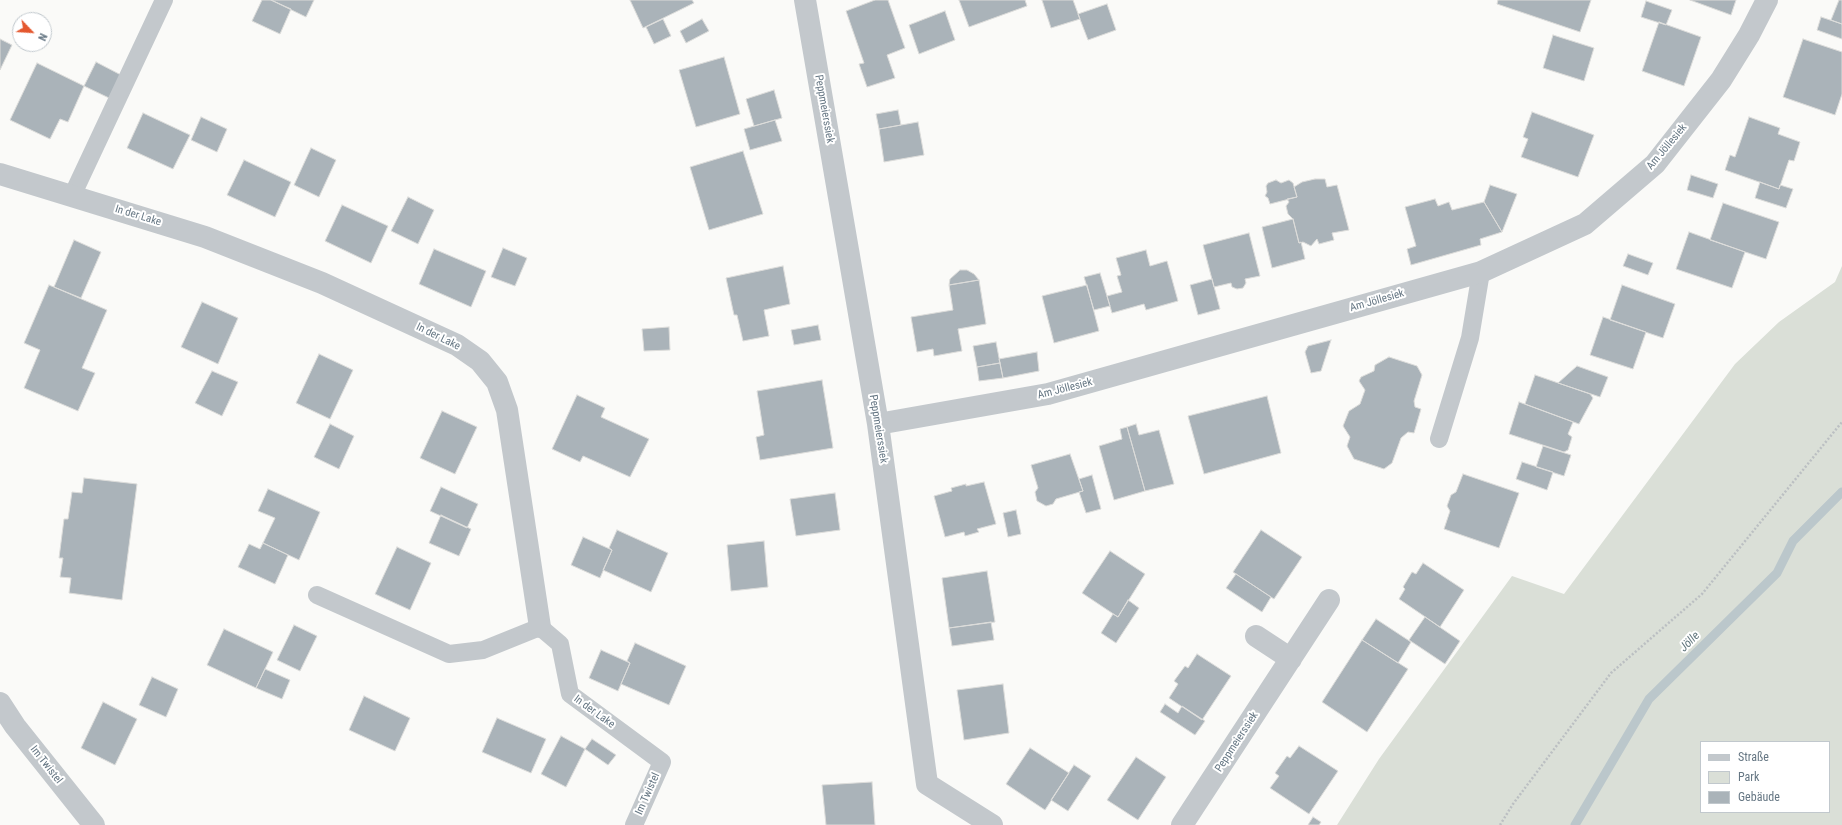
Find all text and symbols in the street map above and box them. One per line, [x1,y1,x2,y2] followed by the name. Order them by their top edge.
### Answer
[12,12,52,52] north arrow
[35,31,50,43] text: N
[811,74,837,144] street label: Peppmeierssiek
[1644,121,1690,173] street label: Am Jöllesiek
[113,203,163,229] street label: In der Lake
[1348,287,1406,315] street label: Am Jöllesiek
[414,321,462,353] street label: In der Lake
[1036,376,1094,402] street label: Am Jöllesiek
[866,394,890,464] street label: Peppmeierssiek
[1677,629,1703,655] water label: Jölle
[571,693,617,731] street label: In der Lake
[1213,709,1261,775] street label: Peppmeierssiek
[1700,741,1830,813] legend
[27,743,65,787] street label: Im Twistel
[1738,750,1769,764] text: Straße
[1738,770,1759,784] text: Park
[633,771,663,817] street label: Im Twistel
[1738,790,1780,804] text: Gebäude

